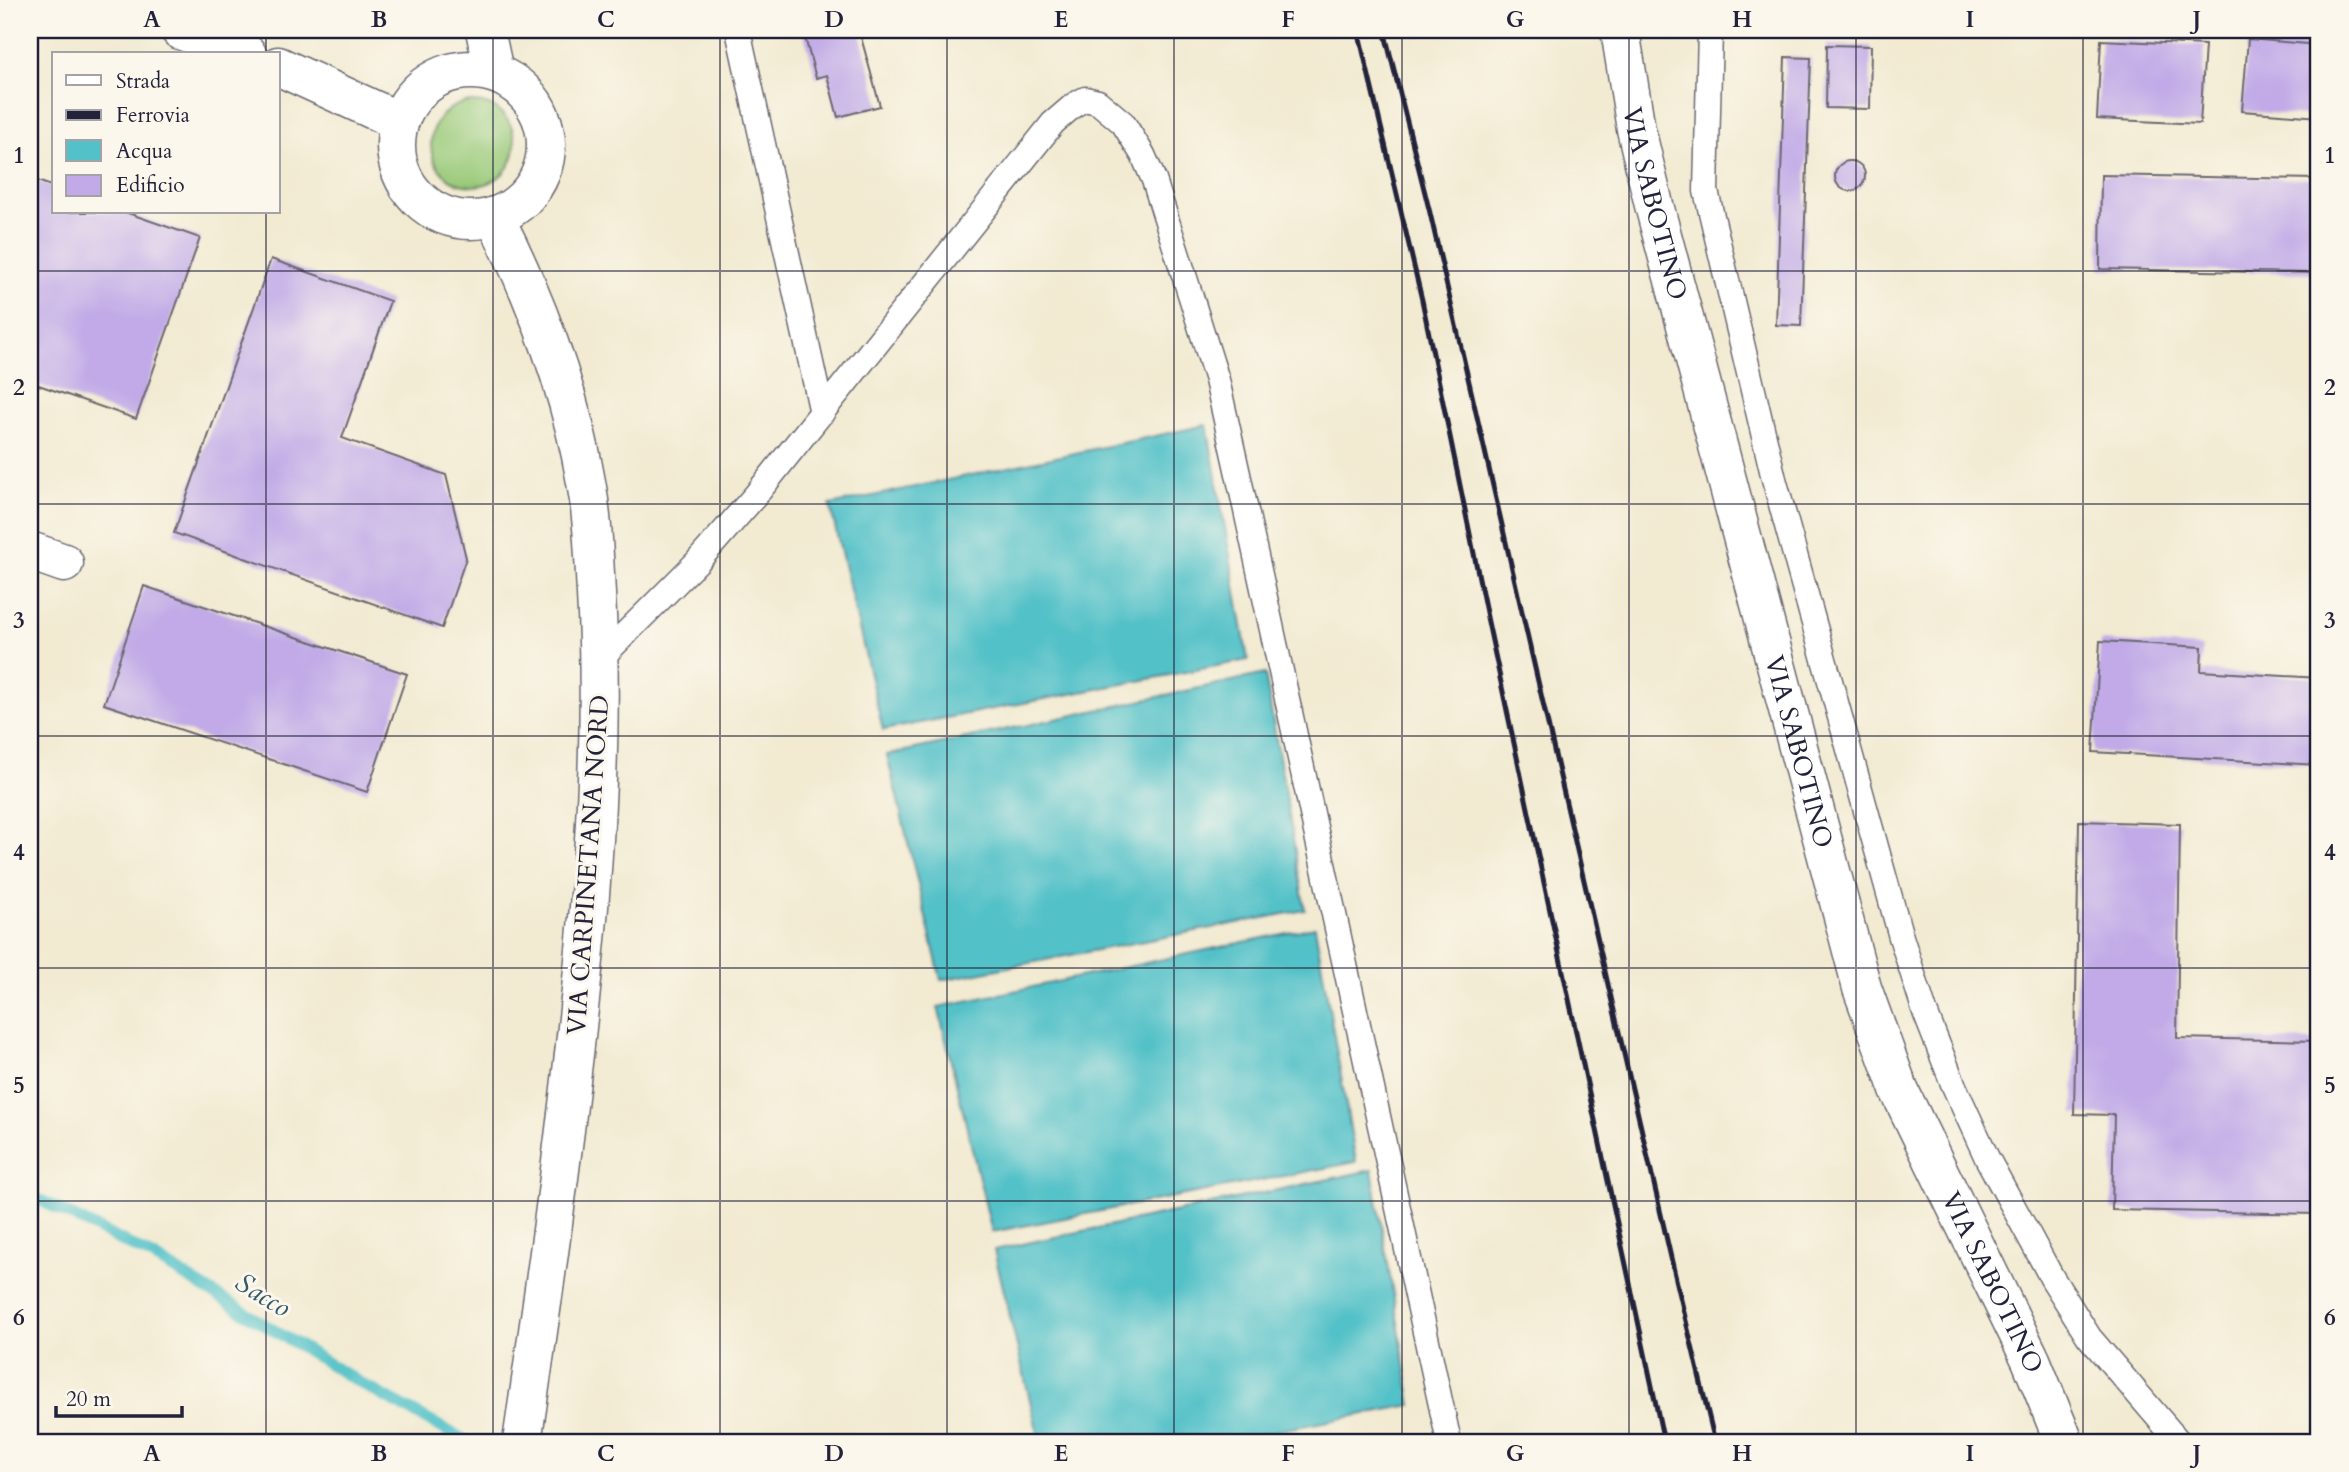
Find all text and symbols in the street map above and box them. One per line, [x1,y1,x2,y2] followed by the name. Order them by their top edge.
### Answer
[143,4,161,35] text: A
[371,4,387,35] text: B
[597,4,615,35] text: C
[824,4,844,35] text: D
[1054,4,1068,35] text: E
[1281,4,1295,35] text: F
[1506,4,1525,35] text: G
[1732,4,1752,35] text: H
[1966,4,1974,35] text: I
[2190,4,2201,35] text: J
[52,52,280,214] legend
[116,67,170,96] text: Strada
[116,101,190,130] text: Ferrovia
[1615,104,1696,304] street label: VIA SABOTINO
[116,137,172,166] text: Acqua
[13,140,25,171] text: 1
[2324,140,2336,171] text: 1
[116,171,185,200] text: Edificio
[13,372,25,403] text: 2
[2324,372,2336,403] text: 2
[13,605,25,636] text: 3
[2324,605,2336,636] text: 3
[1757,652,1842,852] street label: VIA SABOTINO
[559,694,617,1036] street label: VIA CARPINETANA NORD
[13,837,25,868] text: 4
[2324,837,2336,868] text: 4
[13,1070,25,1101] text: 5
[2324,1070,2336,1101] text: 5
[1934,1186,2052,1378] street label: VIA SABOTINO
[228,1264,298,1326] water label: Sacco
[13,1302,25,1333] text: 6
[2324,1302,2336,1333] text: 6
[56,1374,182,1418] scale bar
[66,1385,111,1414] text: 20 m
[143,1438,161,1469] text: A
[371,1438,387,1469] text: B
[597,1438,615,1469] text: C
[824,1438,844,1469] text: D
[1054,1438,1068,1469] text: E
[1281,1438,1295,1469] text: F
[1506,1438,1525,1469] text: G
[1732,1438,1752,1469] text: H
[1966,1438,1974,1469] text: I
[2190,1438,2201,1469] text: J

